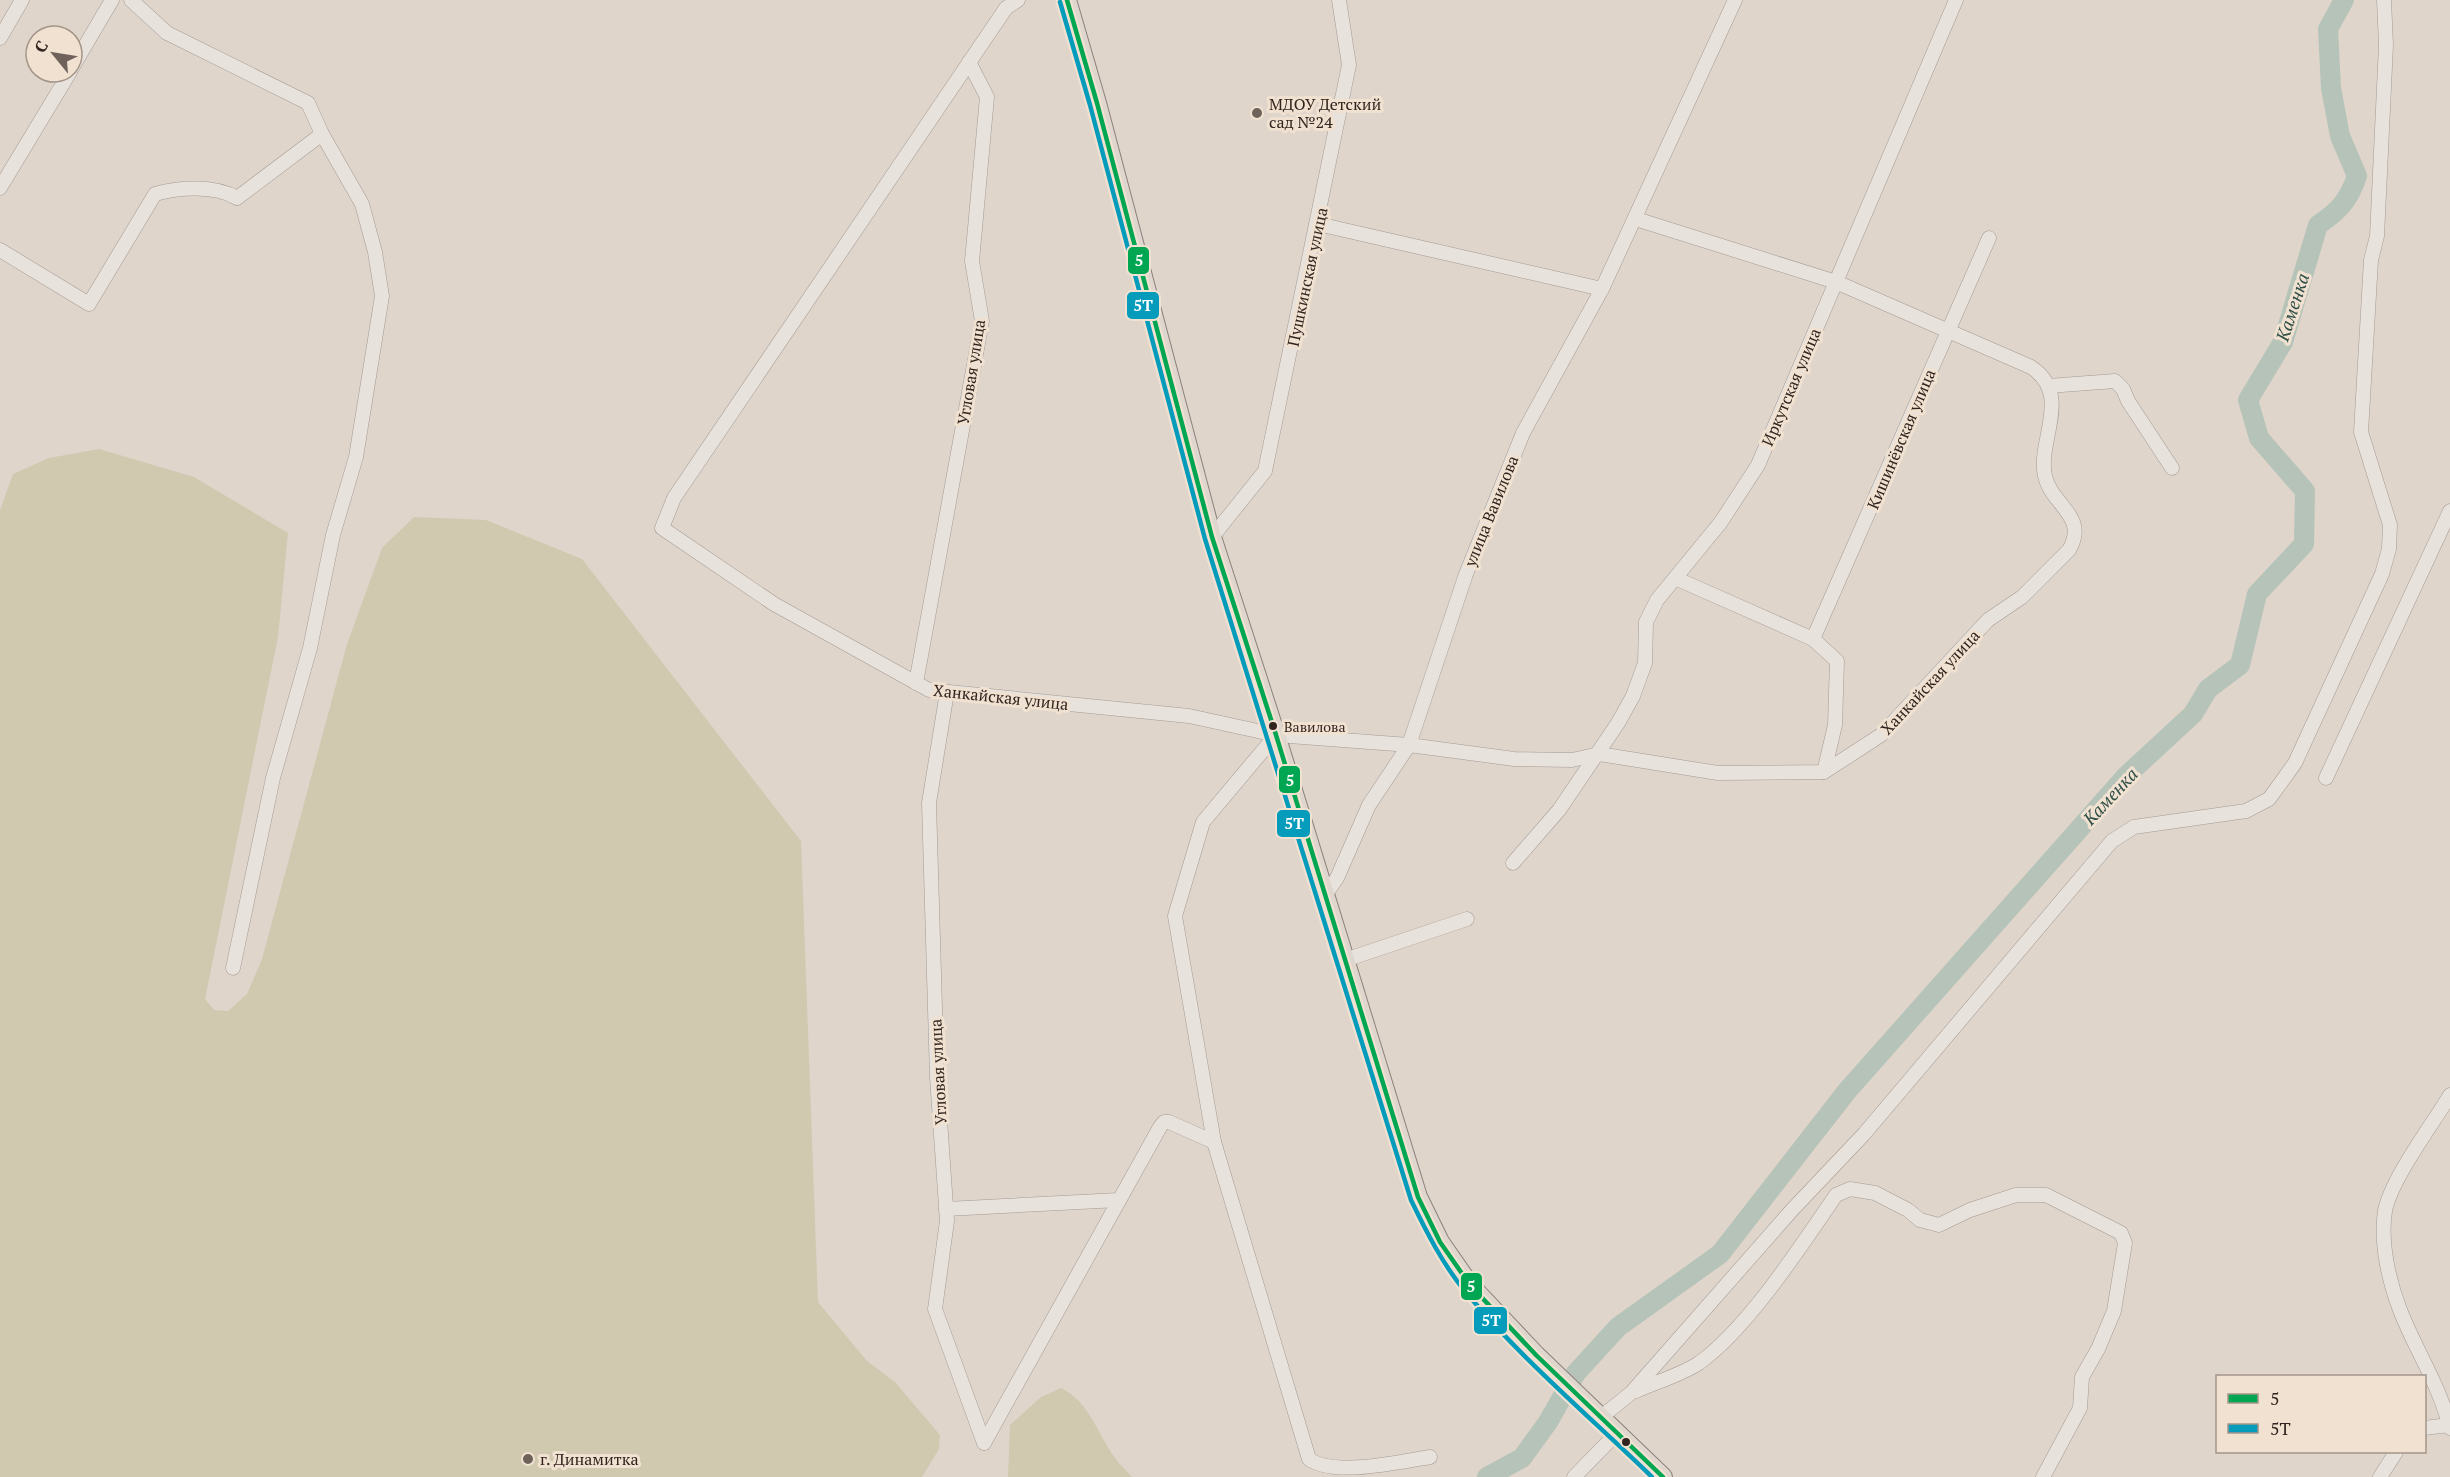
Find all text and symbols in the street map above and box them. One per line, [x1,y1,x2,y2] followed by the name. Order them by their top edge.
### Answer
[24,24,84,84] north arrow
[29,36,53,57] text: С
[1269,93,1382,133] place label: МДОУ Детский сад №24
[1250,106,1264,120] marker: МДОУ Детский сад №24
[1282,205,1332,349] street label: Пушкинская улица
[1127,246,1150,275] line badge: 5
[1134,249,1144,271] text: 5
[2269,270,2314,345] water label: Каменка
[1126,291,1160,320] line badge: 5Т
[1133,294,1153,316] text: 5Т
[952,318,990,426] street label: Угловая улица
[1756,325,1826,449] street label: Иркутская улица
[1862,366,1940,512] street label: Кишинёвская улица
[1458,452,1523,571] street label: улица Вавилова
[1876,625,1984,739] street label: Ханкайская улица
[932,679,1070,715] street label: Ханкайская улица
[1284,717,1345,736] place label: Вавилова
[1267,720,1279,732] marker: Вавилова
[2077,762,2143,831] water label: Каменка
[1278,765,1301,794] line badge: 5
[1285,769,1295,791] text: 5
[1276,809,1311,838] line badge: 5Т
[1284,812,1304,834] text: 5Т
[924,1018,952,1126] street label: Угловая улица
[1460,1272,1483,1301] line badge: 5
[1466,1275,1476,1297] text: 5
[1473,1306,1508,1335] line badge: 5Т
[1481,1309,1501,1331] text: 5Т
[2216,1375,2426,1453] legend
[2270,1386,2280,1410] text: 5
[2270,1416,2291,1440] text: 5Т
[1620,1436,1632,1448] unlabelled marker
[540,1448,639,1470] place label: г. Динамитка
[521,1452,535,1466] marker: г. Динамитка

